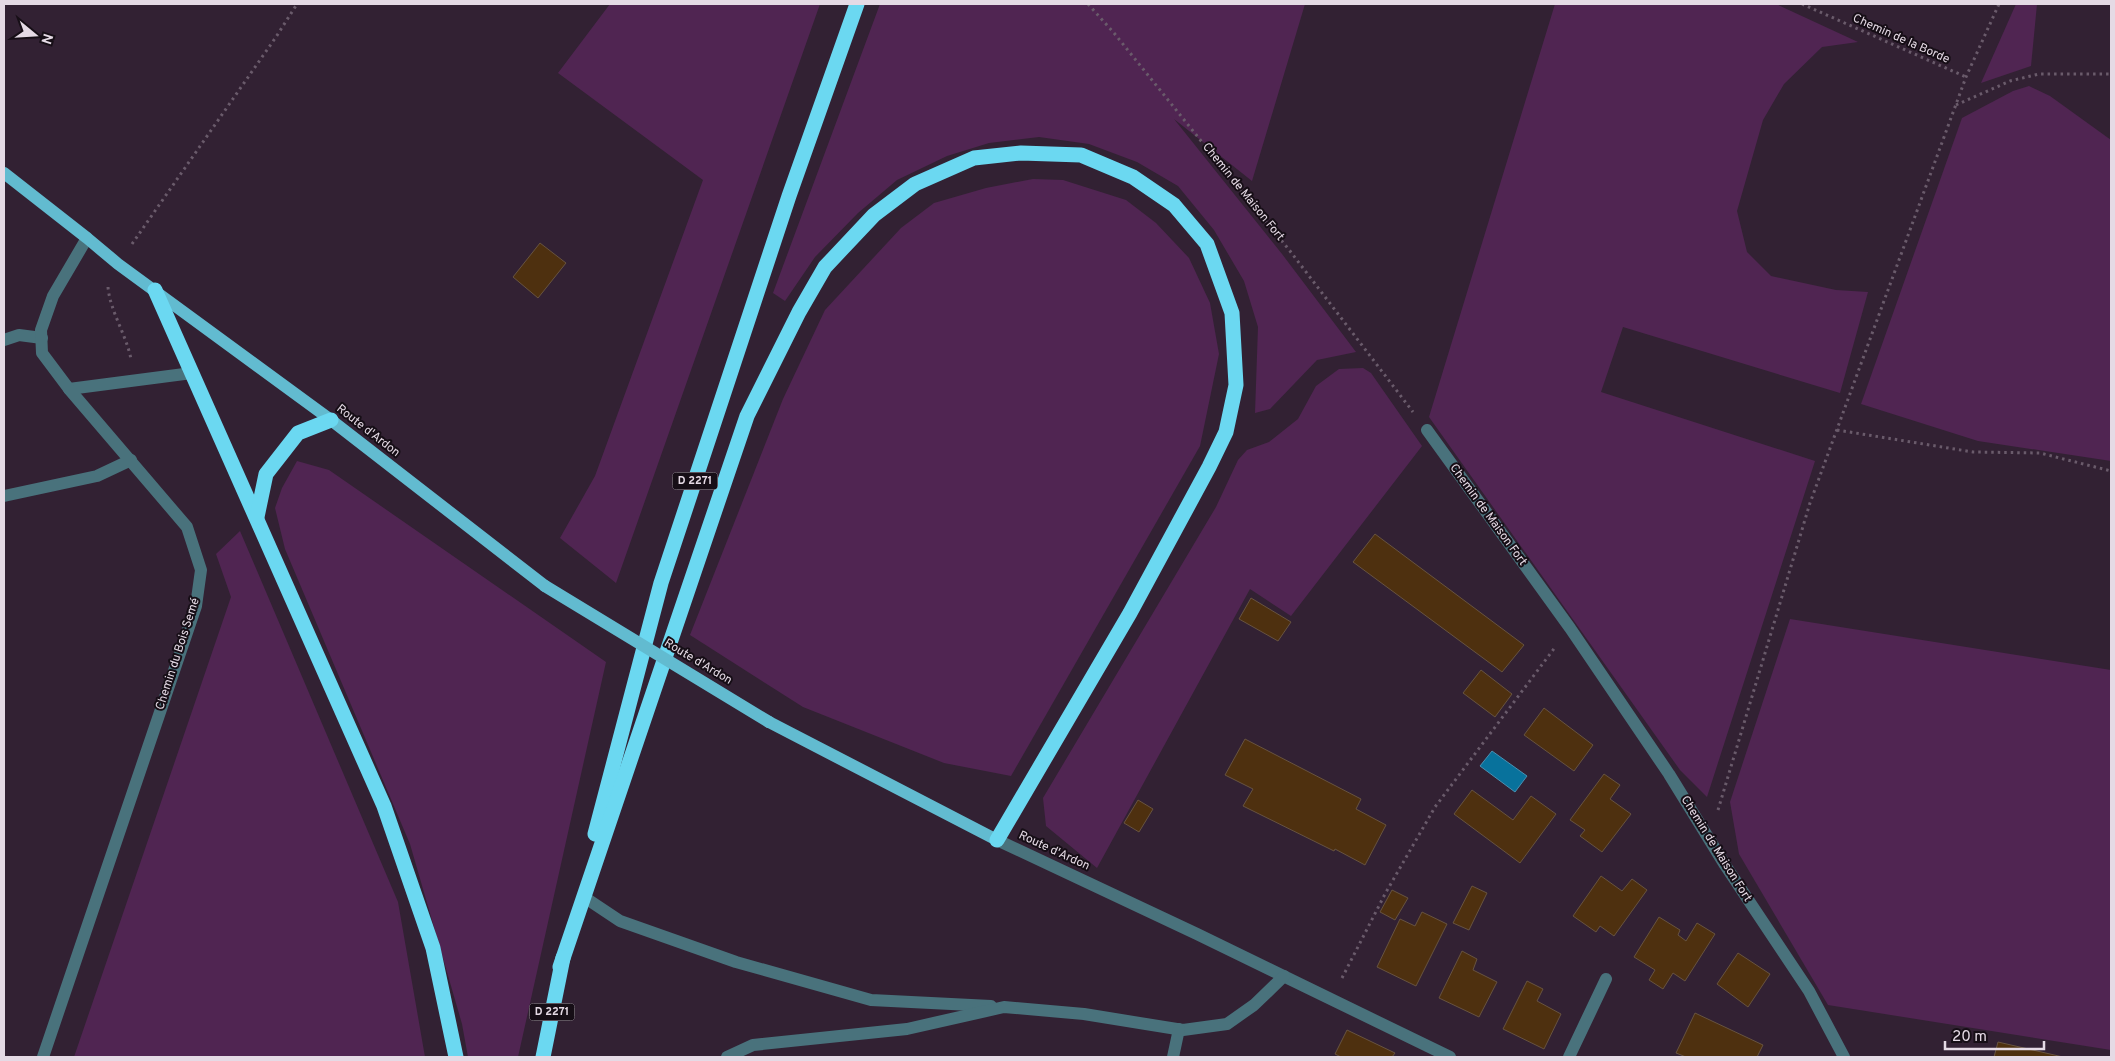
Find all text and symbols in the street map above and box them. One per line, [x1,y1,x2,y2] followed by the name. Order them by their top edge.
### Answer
[10,10,60,60] north arrow
[1850,10,1952,68] street label: Chemin de la Borde
[36,31,56,46] text: N
[1198,139,1288,245] street label: Chemin de Maison Fort
[333,401,403,461] street label: Route d'Ardon
[1446,461,1530,569] street label: Chemin de Maison Fort
[672,472,718,490] road number: D 2271
[152,596,204,712] street label: Chemin du Bois Semé
[661,635,735,689] street label: Route d'Ardon
[1677,793,1755,905] street label: Chemin de Maison Fort
[1016,828,1092,874] street label: Route d'Ardon
[530,1004,574,1020] road number: D 2271
[1945,1018,2044,1050] scale bar
[1952,1028,1987,1047] text: 20 m

